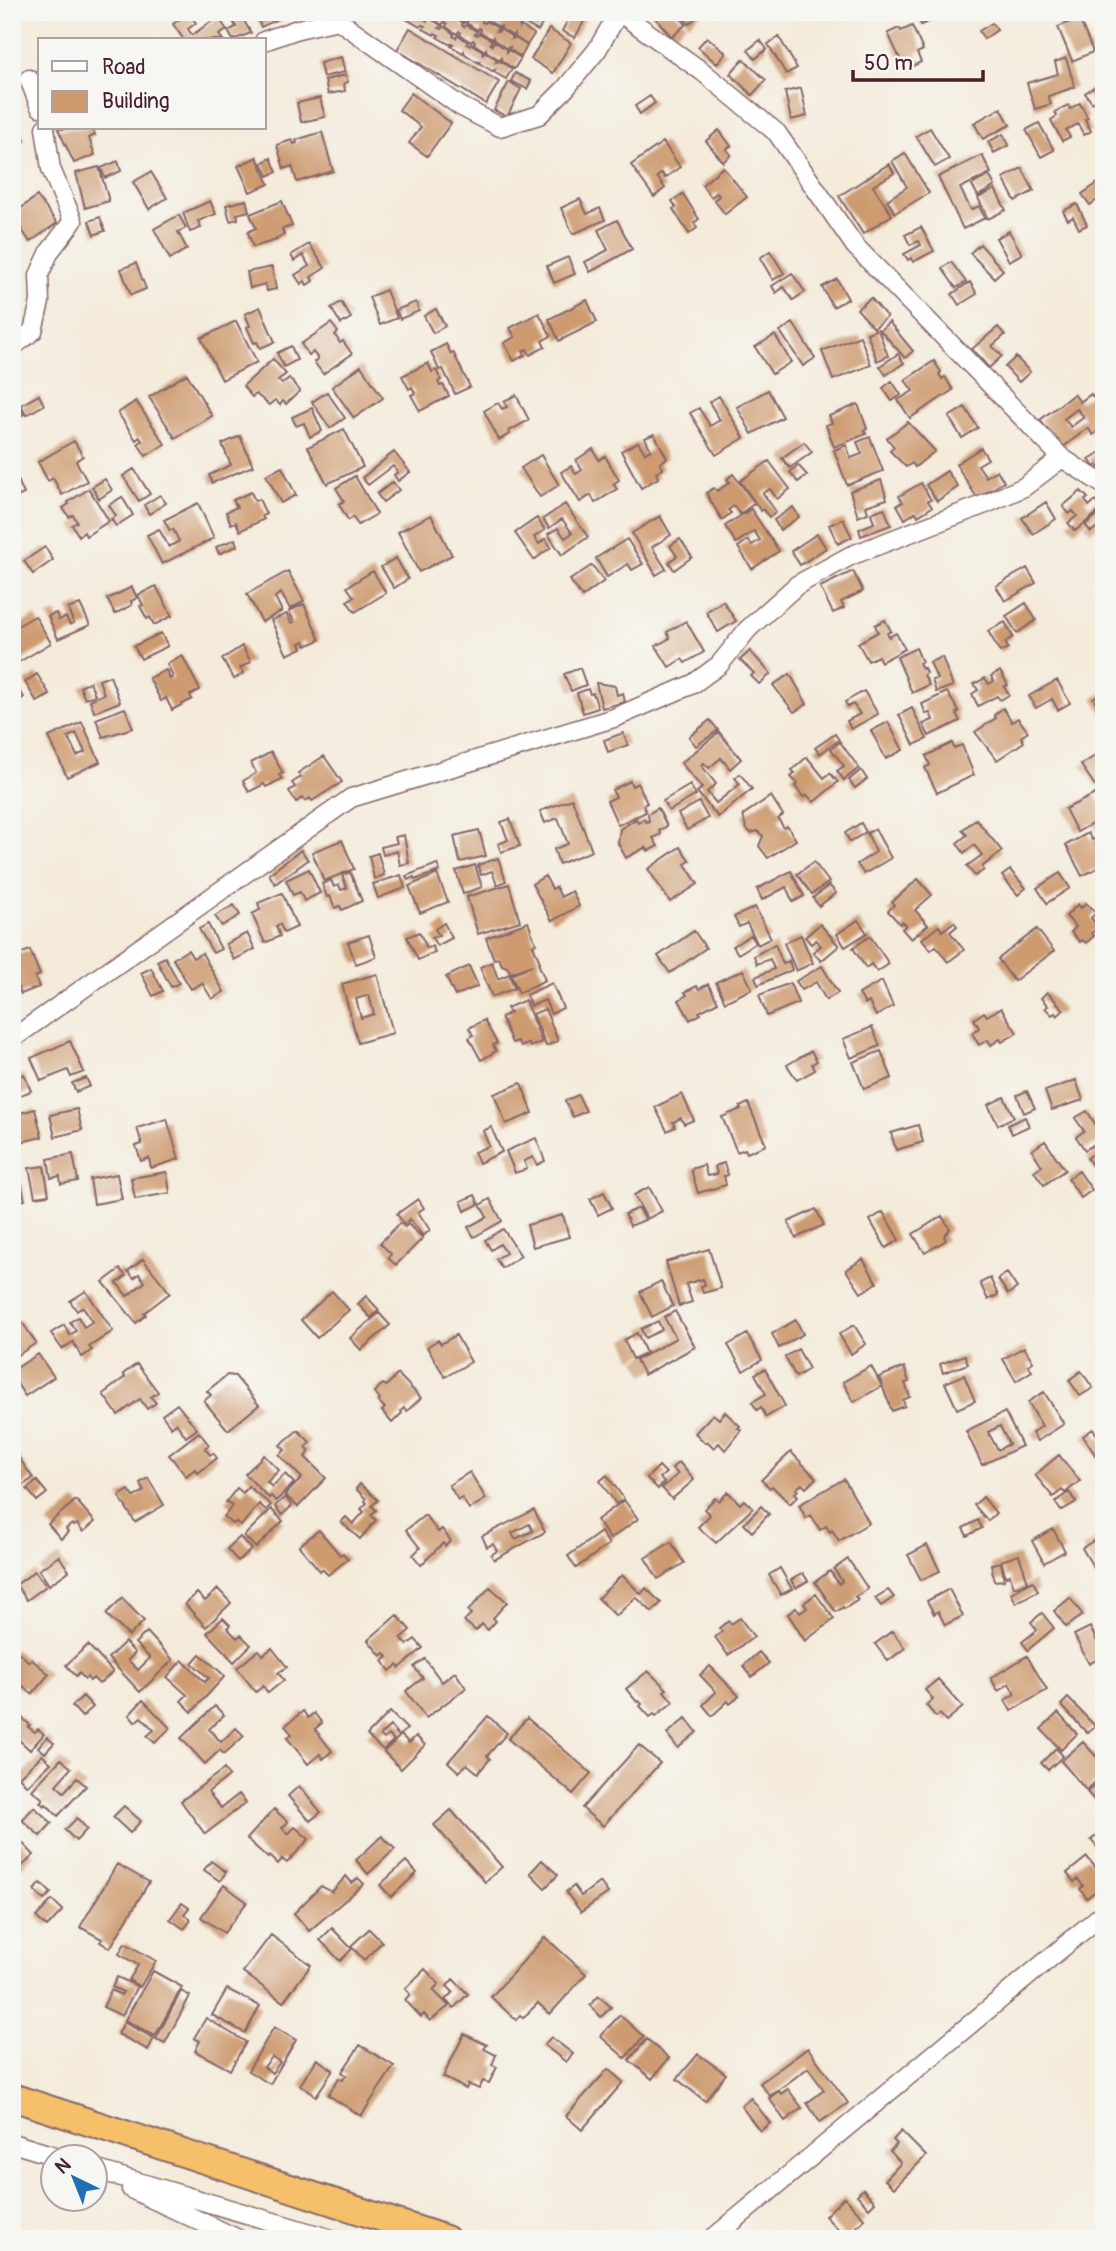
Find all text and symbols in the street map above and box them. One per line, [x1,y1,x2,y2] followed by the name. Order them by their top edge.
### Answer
[38,38,266,130] legend
[853,38,983,82] scale bar
[864,50,913,77] text: 50 m
[102,54,146,81] text: Road
[102,88,169,115] text: Building
[38,2142,108,2212] north arrow
[50,2153,76,2179] text: N

